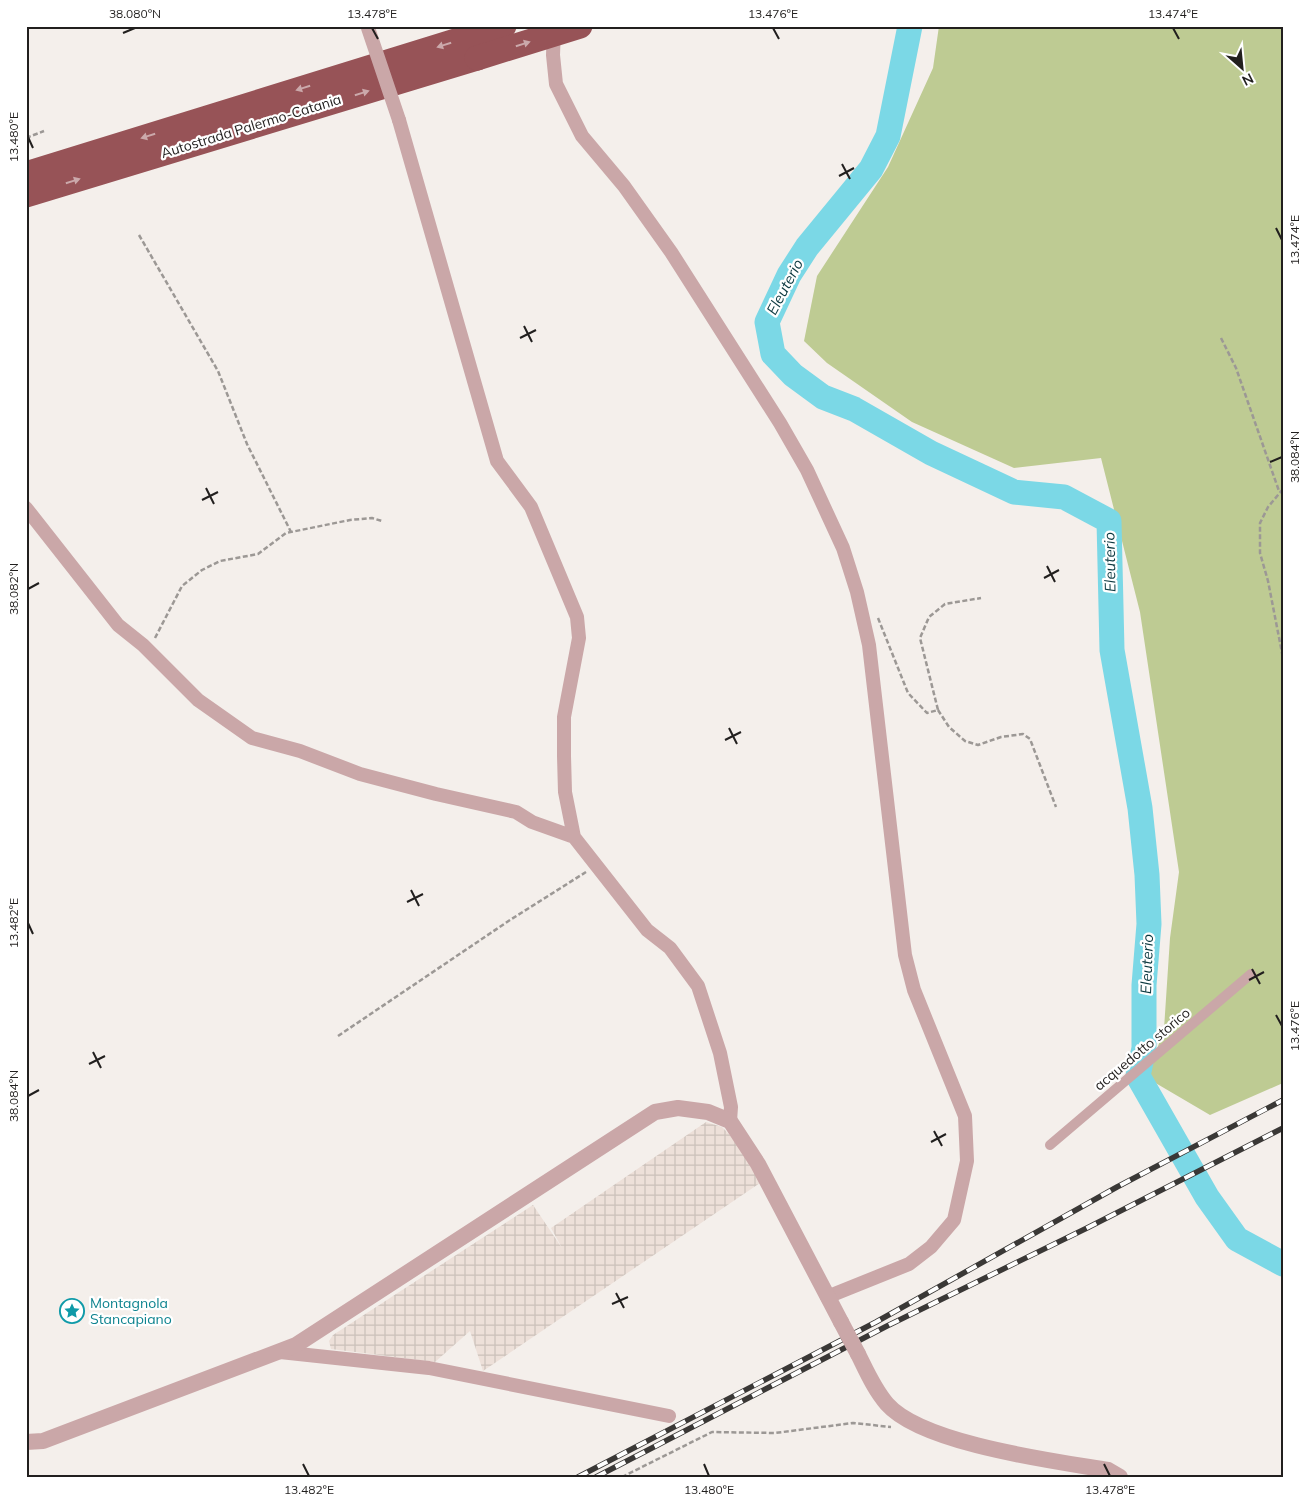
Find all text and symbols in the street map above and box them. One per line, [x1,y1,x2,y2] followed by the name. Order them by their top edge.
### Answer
[109,6,161,21] text: 38.080°N
[347,6,397,21] text: 13.478°E
[748,6,798,21] text: 13.476°E
[1148,6,1198,21] text: 13.474°E
[516,39,531,47] one-way arrow
[436,42,451,49] one-way arrow
[1216,42,1266,92] north arrow
[1239,69,1257,90] text: N
[296,85,311,93] one-way arrow
[355,88,370,96] one-way arrow
[159,90,343,162] street label: Autostrada Palermo-Catania
[6,112,21,162] text: 13.480°E
[141,133,156,141] one-way arrow
[65,177,80,185] one-way arrow
[1287,215,1302,265] text: 13.474°E
[762,255,807,318] water label: Eleuterio
[1287,431,1302,483] text: 38.084°N
[1099,531,1120,592] water label: Eleuterio
[6,563,21,615] text: 38.082°N
[6,898,21,948] text: 13.482°E
[1136,933,1157,994] water label: Eleuterio
[1287,1001,1302,1051] text: 13.476°E
[1090,1004,1194,1094] street label: acquedotto storico
[6,1070,21,1122] text: 38.084°N
[90,1294,172,1328] place label: Montagnola Stancapiano
[59,1298,85,1324] place icon: Montagnola Stancapiano
[284,1482,334,1497] text: 13.482°E
[684,1482,734,1497] text: 13.480°E
[1085,1482,1135,1497] text: 13.478°E

